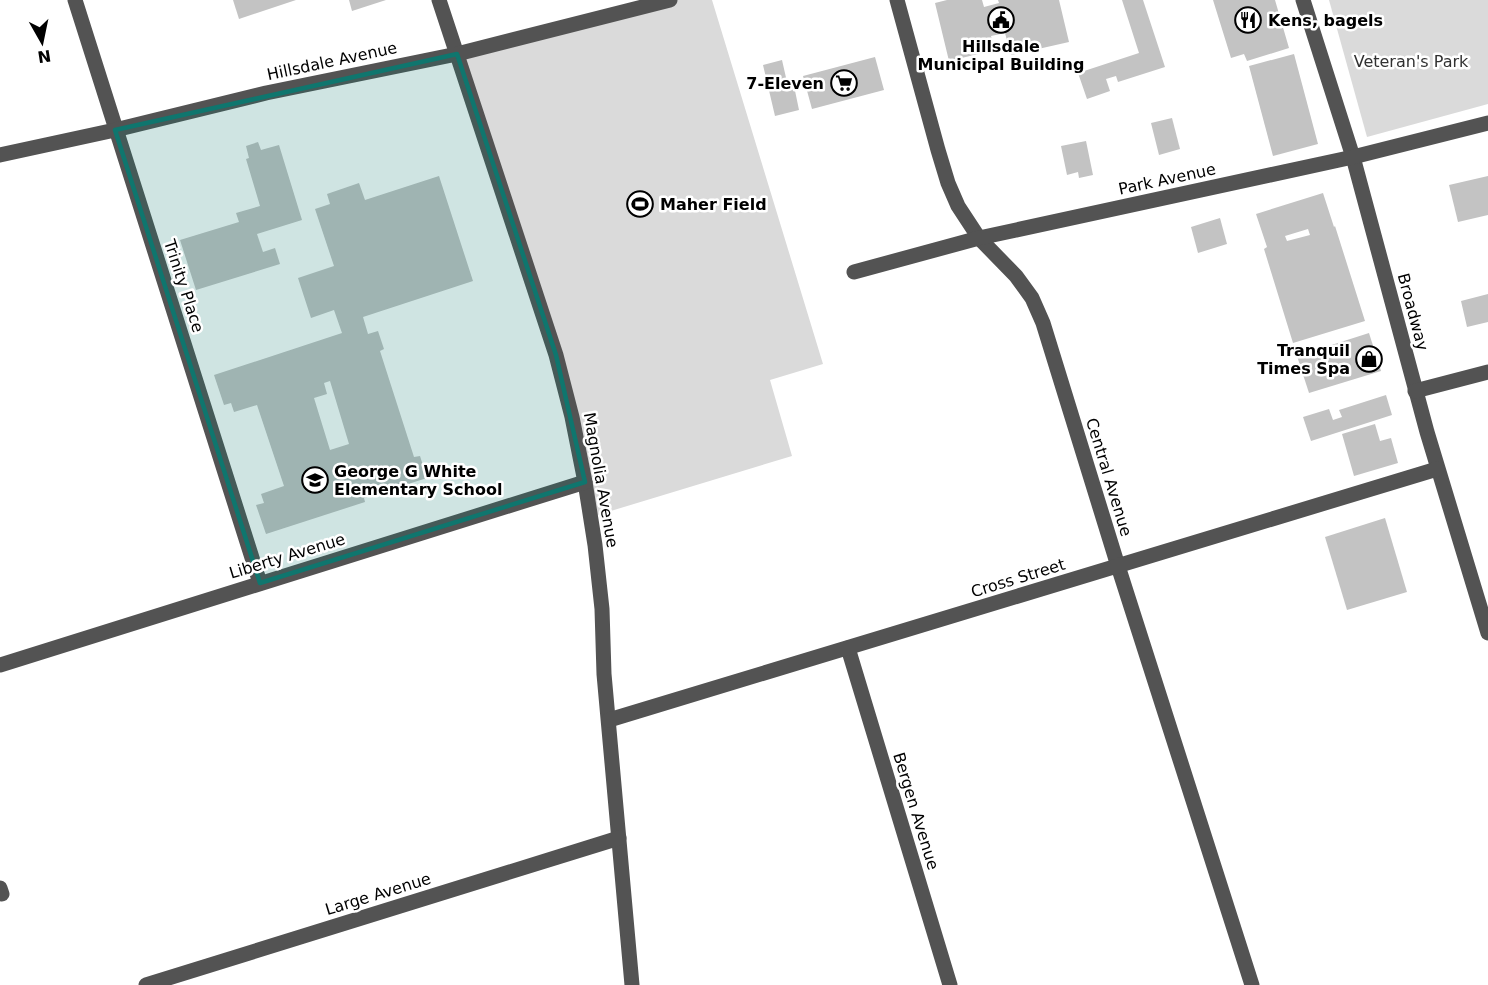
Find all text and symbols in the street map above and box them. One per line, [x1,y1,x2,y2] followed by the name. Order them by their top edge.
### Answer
[986,5,1016,35] public building icon: Hillsdale Municipal Building
[1233,5,1263,35] restaurant icon: Kens, bagels
[1268,11,1383,30] place label: Kens, bagels
[12,12,72,72] north arrow
[918,37,1084,74] place label: Hillsdale Municipal Building
[265,38,399,84] street label: Hillsdale Avenue
[36,46,52,67] text: N
[1354,52,1469,71] park label: Veteran's Park
[829,68,859,98] supermarket icon: 7-Eleven
[746,74,824,93] place label: 7-Eleven
[1117,159,1217,199] street label: Park Avenue
[625,189,655,219] sports icon: Maher Field
[660,195,767,214] place label: Maher Field
[160,236,208,335] street label: Trinity Place
[1394,271,1432,353] street label: Broadway
[1257,341,1350,378] place label: Tranquil Times Spa
[1354,344,1384,374] shop icon: Tranquil Times Spa
[580,411,622,549] street label: Magnolia Avenue
[1082,416,1136,538] street label: Central Avenue
[334,462,502,499] place label: George G White Elementary School
[300,465,330,495] school or university icon: George G White Elementary School
[227,529,347,583] street label: Liberty Avenue
[969,555,1067,601] street label: Cross Street
[889,750,943,872] street label: Bergen Avenue
[323,869,433,919] street label: Large Avenue

